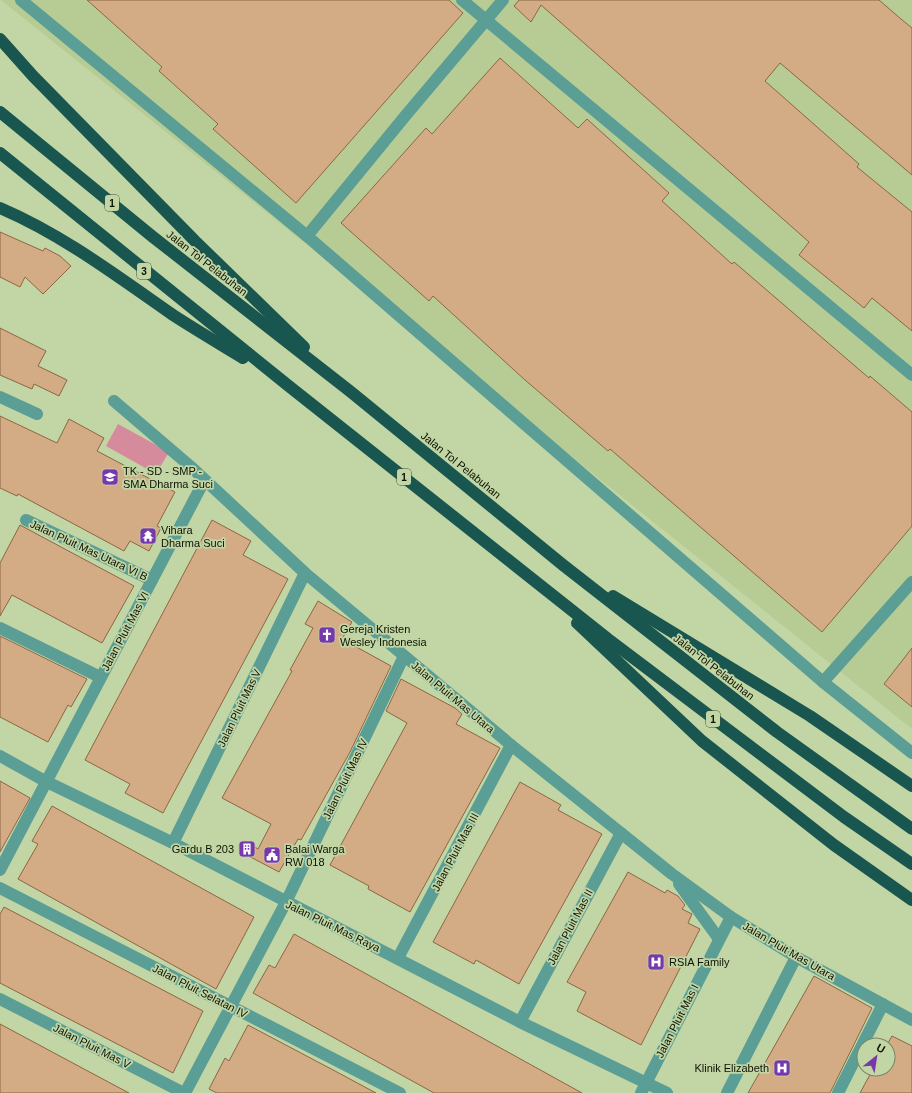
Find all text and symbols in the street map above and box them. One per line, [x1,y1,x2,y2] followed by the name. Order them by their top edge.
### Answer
[105,195,119,211] road number: 1
[164,228,250,298] street label: Jalan Tol Pelabuhan
[137,263,151,279] road number: 3
[419,429,503,501] street label: Jalan Tol Pelabuhan
[123,465,213,490] place label: TK - SD - SMP - SMA Dharma Suci
[100,467,120,487] school or university icon: TK - SD - SMP - SMA Dharma Suci
[397,469,411,485] road number: 1
[28,517,150,583] street label: Jalan Pluit Mas Utara VI B
[161,524,225,549] place label: Vihara Dharma Suci
[138,526,158,546] temple icon: Vihara Dharma Suci
[99,589,151,673] street label: Jalan Pluit Mas VI
[340,623,428,648] place label: Gereja Kristen Wesley Indonesia
[317,625,337,645] church icon: Gereja Kristen Wesley Indonesia
[671,632,757,702] street label: Jalan Tol Pelabuhan
[409,659,498,736] street label: Jalan Pluit Mas Utara
[215,667,263,749] street label: Jalan Pluit Mas V
[706,711,720,727] road number: 1
[320,736,370,821] street label: Jalan Pluit Mas IV
[429,811,481,893] street label: Jalan Pluit Mas III
[237,839,257,859] building icon: Gardu B 203
[172,843,234,855] place label: Gardu B 203
[285,843,345,868] place label: Balai Warga RW 018
[262,845,282,865] public building icon: Balai Warga RW 018
[545,887,595,967] street label: Jalan Pluit Mas II
[284,898,383,954] street label: Jalan Pluit Mas Raya
[741,920,838,983] street label: Jalan Pluit Mas Utara
[646,952,666,972] hospital icon: RSIA Family
[669,956,730,968] place label: RSIA Family
[151,962,250,1020] street label: Jalan Pluit Selatan IV
[653,982,701,1060] street label: Jalan Pluit Mas I
[51,1021,133,1071] street label: Jalan Pluit Mas V
[856,1037,896,1077] north arrow
[875,1041,887,1056] text: U
[772,1058,792,1078] hospital icon: Klinik Elizabeth
[694,1062,769,1074] place label: Klinik Elizabeth

